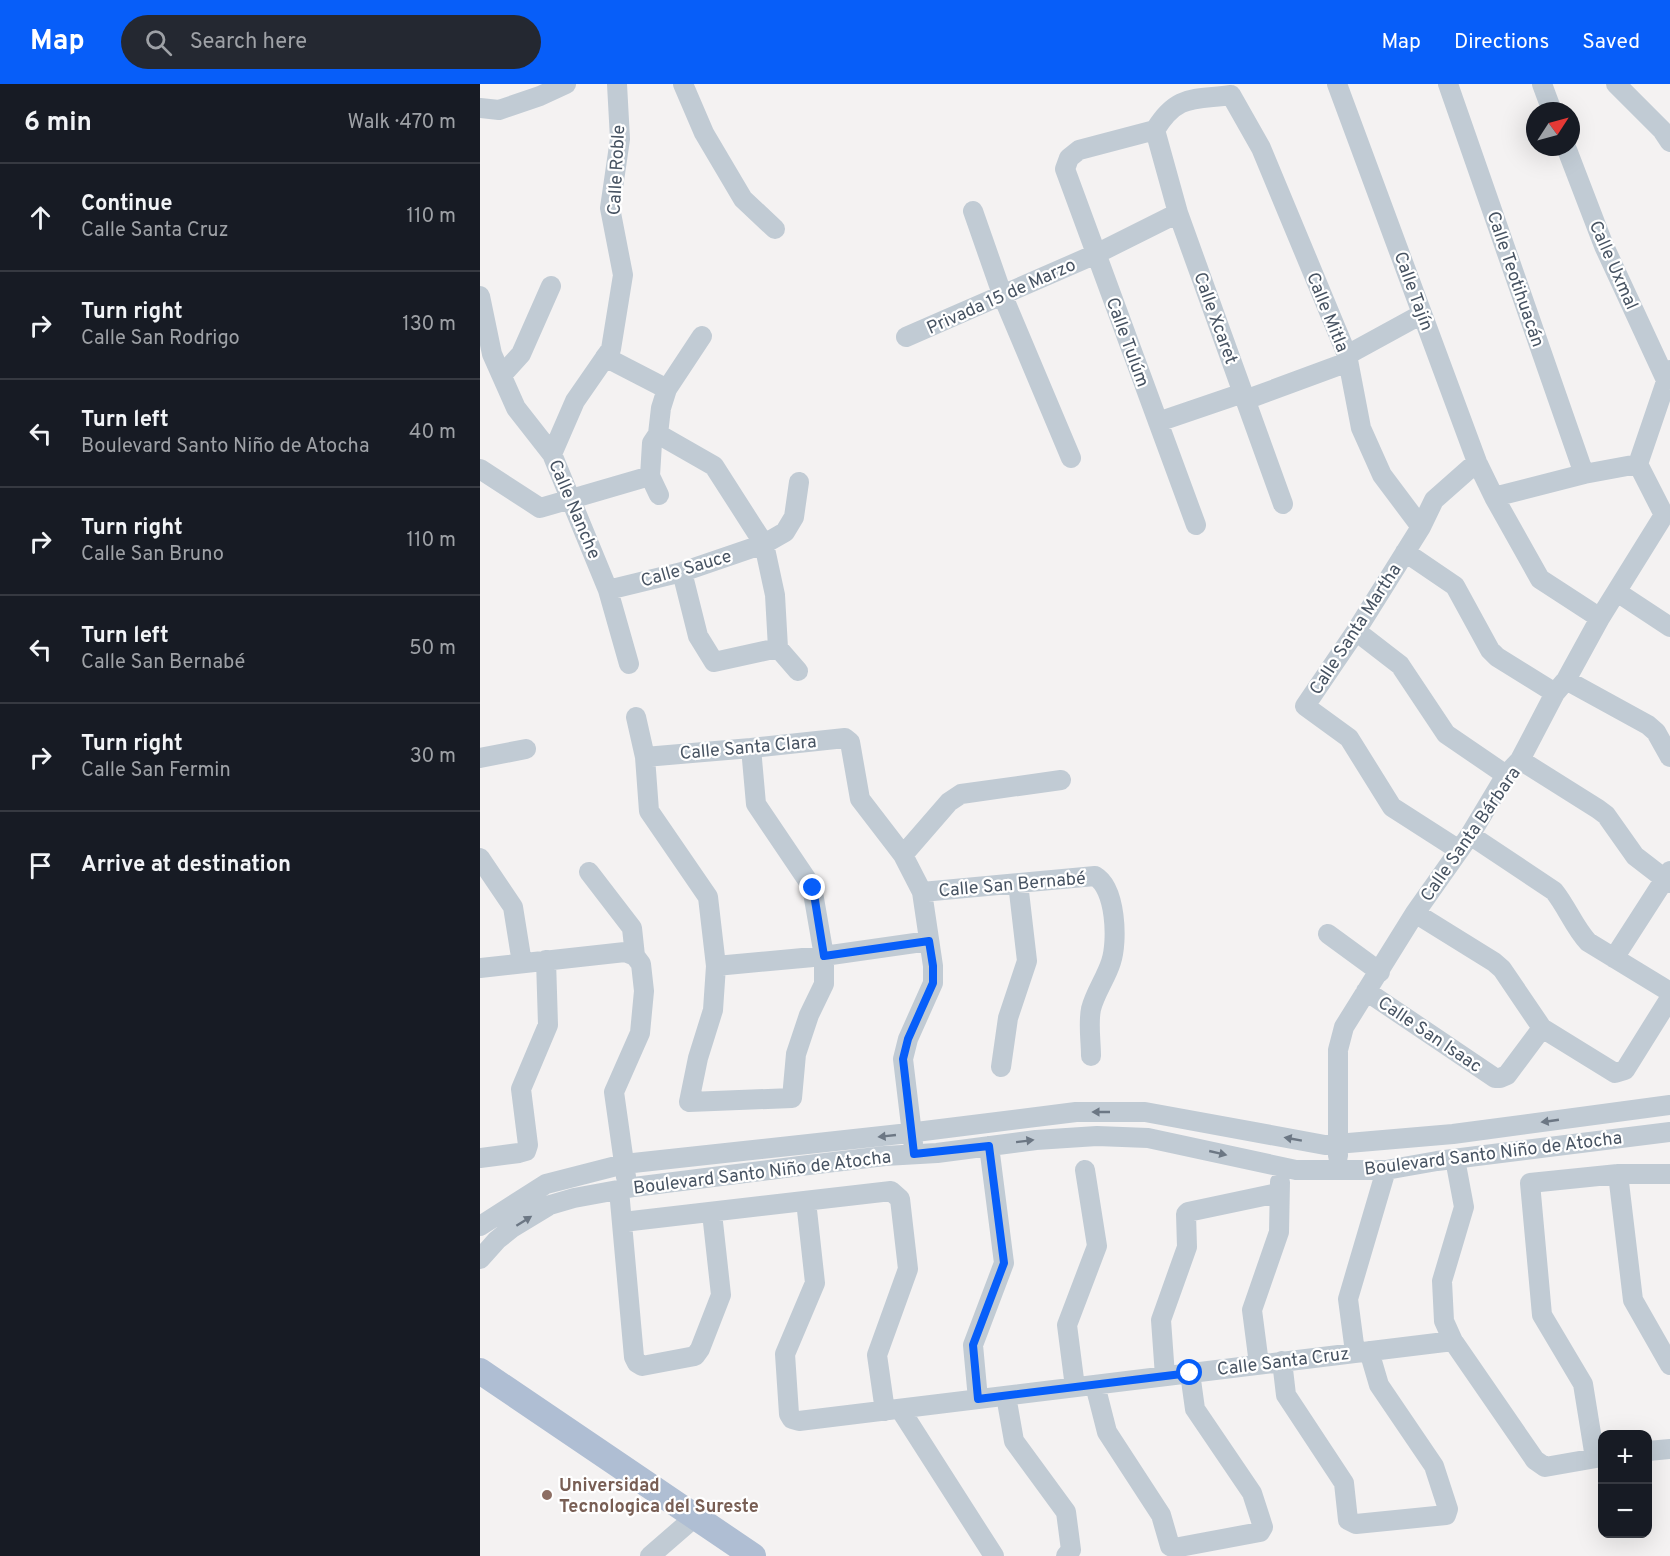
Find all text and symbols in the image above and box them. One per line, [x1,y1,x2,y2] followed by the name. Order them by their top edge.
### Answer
[121,15,541,69] search box
[30,24,85,60] text: Map
[142,26,175,59] icon: search
[190,29,307,56] text: Search here
[1381,29,1421,56] text: Map
[1454,29,1549,56] text: Directions
[1582,29,1640,56] text: Saved
[1526,102,1580,156] north arrow
[24,107,92,140] text: 6 min
[347,110,456,136] text: Walk · 470 m
[604,124,631,216] street label: Calle Roble
[81,191,172,218] text: Continue
[24,201,57,234] icon: ahead
[407,204,456,230] text: 110 m
[1481,208,1549,350] street label: Calle Teotihuacán
[1583,217,1642,314] street label: Calle Uxmal
[81,218,229,244] text: Calle Santa Cruz
[1388,249,1437,334] street label: Calle Tajín
[923,254,1080,341] street label: Privada 15 de Marzo
[1187,269,1242,368] street label: Calle Xcaret
[1300,269,1353,356] street label: Calle Mitla
[1100,295,1153,390] street label: Calle Tulúm
[81,299,183,326] text: Turn right
[24,309,57,342] icon: right
[402,312,456,338] text: 130 m
[81,326,240,352] text: Calle San Rodrigo
[81,407,169,434] text: Turn left
[24,417,57,450] icon: left
[409,420,456,446] text: 40 m
[81,434,369,460] text: Boulevard Santo Niño de Atocha
[542,456,605,563] street label: Calle Nanche
[81,515,183,542] text: Turn right
[24,525,57,558] icon: right
[407,528,456,554] text: 110 m
[81,542,224,568] text: Calle San Bruno
[638,545,735,593] street label: Calle Sauce
[1305,560,1407,700] street label: Calle Santa Martha
[81,623,169,650] text: Turn left
[24,633,57,666] icon: left
[409,636,456,662] text: 50 m
[81,650,245,676] text: Calle San Bernabé
[81,731,183,758] text: Turn right
[679,731,818,766] street label: Calle Santa Clara
[24,741,57,774] icon: right
[410,744,456,770] text: 30 m
[81,758,231,784] text: Calle San Fermin
[1416,763,1526,907] street label: Calle Santa Bárbara
[24,849,57,882] icon: arrive
[81,852,291,879] text: Arrive at destination
[937,868,1087,903] street label: Calle San Bernabé
[799,874,825,900] route end
[1373,992,1486,1078] street label: Calle San Isaac
[1091,1107,1110,1117] one-way arrow
[1540,1116,1559,1125] one-way arrow
[1363,1127,1623,1182] street label: Boulevard Santo Niño de Atocha
[877,1131,896,1140] one-way arrow
[1284,1134,1303,1143] one-way arrow
[1015,1137,1034,1146] one-way arrow
[632,1146,892,1201] street label: Boulevard Santo Niño de Atocha
[1208,1149,1227,1159] one-way arrow
[516,1216,532,1227] one-way arrow
[1216,1343,1351,1382] street label: Calle Santa Cruz
[1176,1359,1202,1385] route start
[1598,1430,1652,1538] map controls
[1598,1430,1652,1484] button: +
[559,1475,759,1519] place label: Universidad Tecnologica del Sureste
[1598,1484,1652,1538] button: −
[540,1488,554,1502] marker: Universidad Tecnologica del Sureste

